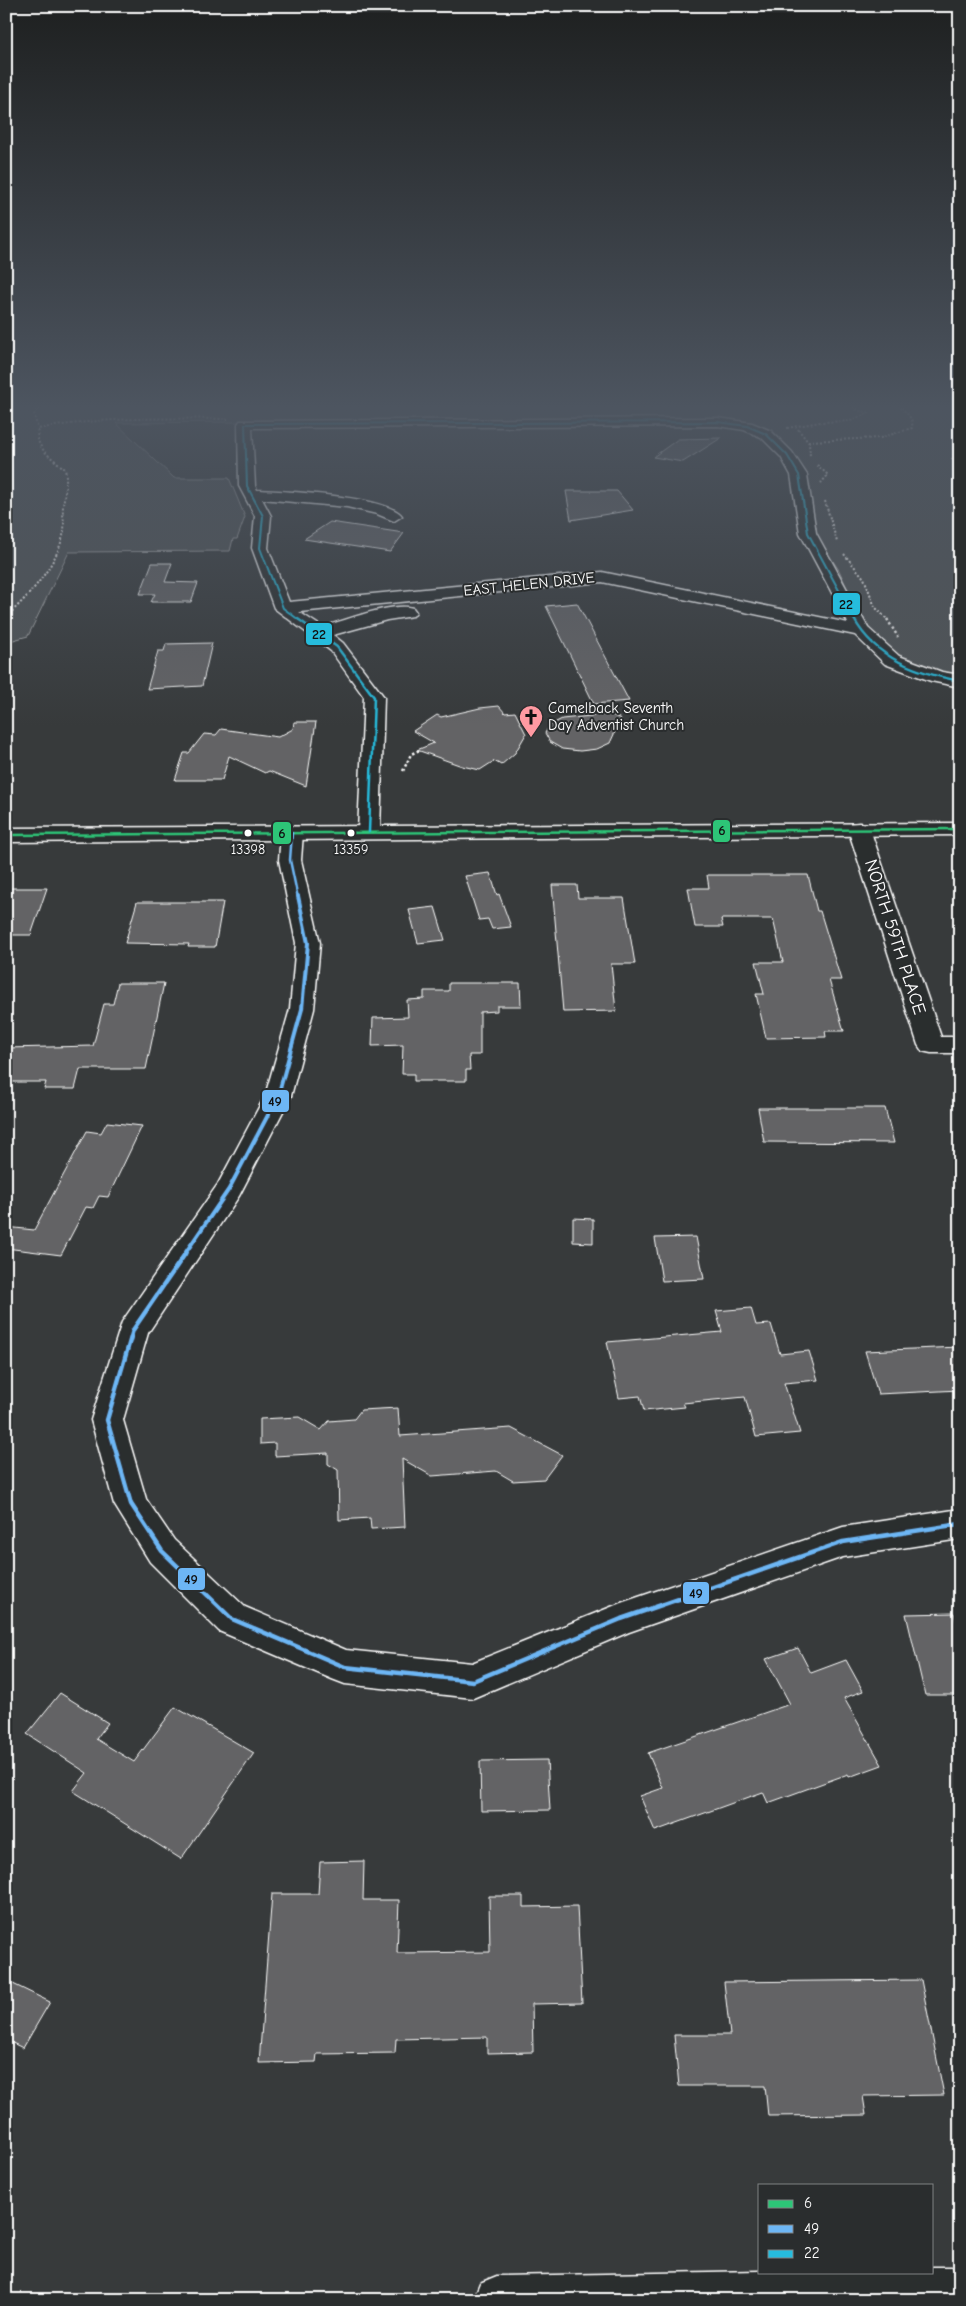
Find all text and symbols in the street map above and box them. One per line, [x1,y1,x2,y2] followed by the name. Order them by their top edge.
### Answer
[463,568,595,600] street label: EAST HELEN DRIVE
[832,592,861,616] line badge: 22
[839,596,853,613] text: 22
[305,622,333,646] line badge: 22
[312,626,326,643] text: 22
[548,699,684,734] place label: Camelback Seventh Day Adventist Church
[518,704,544,738] church icon: Camelback Seventh Day Adventist Church
[712,819,731,843] line badge: 6
[272,821,292,845] line badge: 6
[718,822,726,839] text: 6
[278,825,286,842] text: 6
[243,828,253,838] marker: 13398
[346,828,356,838] marker: 13359
[231,841,265,858] place label: 13398
[334,841,368,858] place label: 13359
[860,857,930,1017] street label: NORTH 59TH PLACE
[261,1089,290,1113] line badge: 49
[268,1093,282,1110] text: 49
[177,1567,206,1591] line badge: 49
[184,1571,198,1588] text: 49
[682,1581,710,1605] line badge: 49
[689,1585,703,1602] text: 49
[758,2184,934,2274] legend
[804,2194,812,2212] text: 6
[804,2220,819,2238] text: 49
[804,2244,820,2262] text: 22

